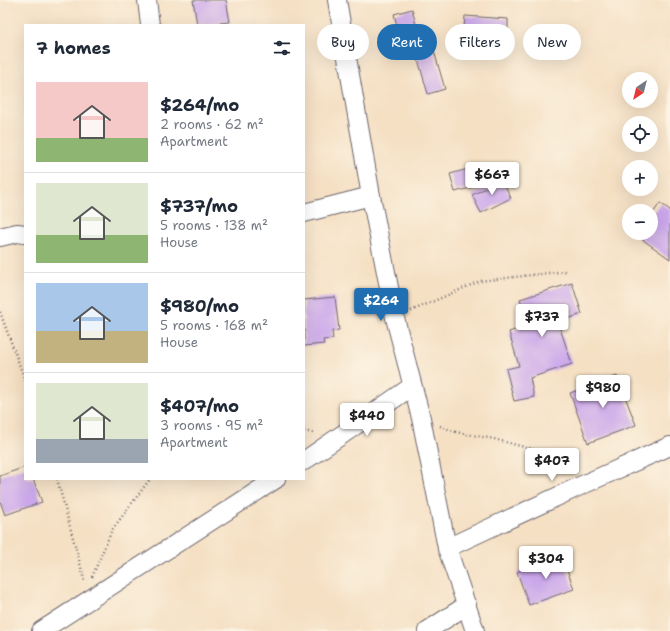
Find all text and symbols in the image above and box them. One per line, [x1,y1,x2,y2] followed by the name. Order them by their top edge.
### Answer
[317,24,369,60] chip: Buy
[377,24,437,60] chip: Rent
[445,24,515,60] chip: Filters
[523,24,581,60] chip: New
[36,37,111,59] text: 7 homes
[271,37,293,59] icon: filters
[622,72,658,108] north arrow
[622,72,658,240] map controls
[160,94,239,116] text: $264/mo
[68,98,116,146] icon: home
[160,116,264,133] text: 2 rooms · 62 m²
[622,116,658,152] button: locate
[160,133,228,150] text: Apartment
[622,160,658,196] button: +
[468,162,516,196] pin: $667
[474,166,510,183] text: $667
[160,195,238,217] text: $737/mo
[68,199,116,247] icon: home
[622,204,658,240] button: −
[160,217,268,234] text: 5 rooms · 138 m²
[160,234,198,251] text: House
[357,288,405,322] pin: $264
[363,292,399,309] text: $264
[160,295,239,317] text: $980/mo
[68,299,116,347] icon: home
[518,304,566,338] pin: $737
[525,308,559,325] text: $737
[160,317,268,334] text: 5 rooms · 168 m²
[160,334,198,351] text: House
[579,375,627,409] pin: $980
[585,379,621,396] text: $980
[160,395,239,417] text: $407/mo
[68,399,116,447] icon: home
[343,403,391,437] pin: $440
[349,407,385,424] text: $440
[160,417,263,434] text: 3 rooms · 95 m²
[160,434,228,451] text: Apartment
[528,448,576,482] pin: $407
[534,452,570,469] text: $407
[522,546,570,580] pin: $304
[528,550,564,567] text: $304

